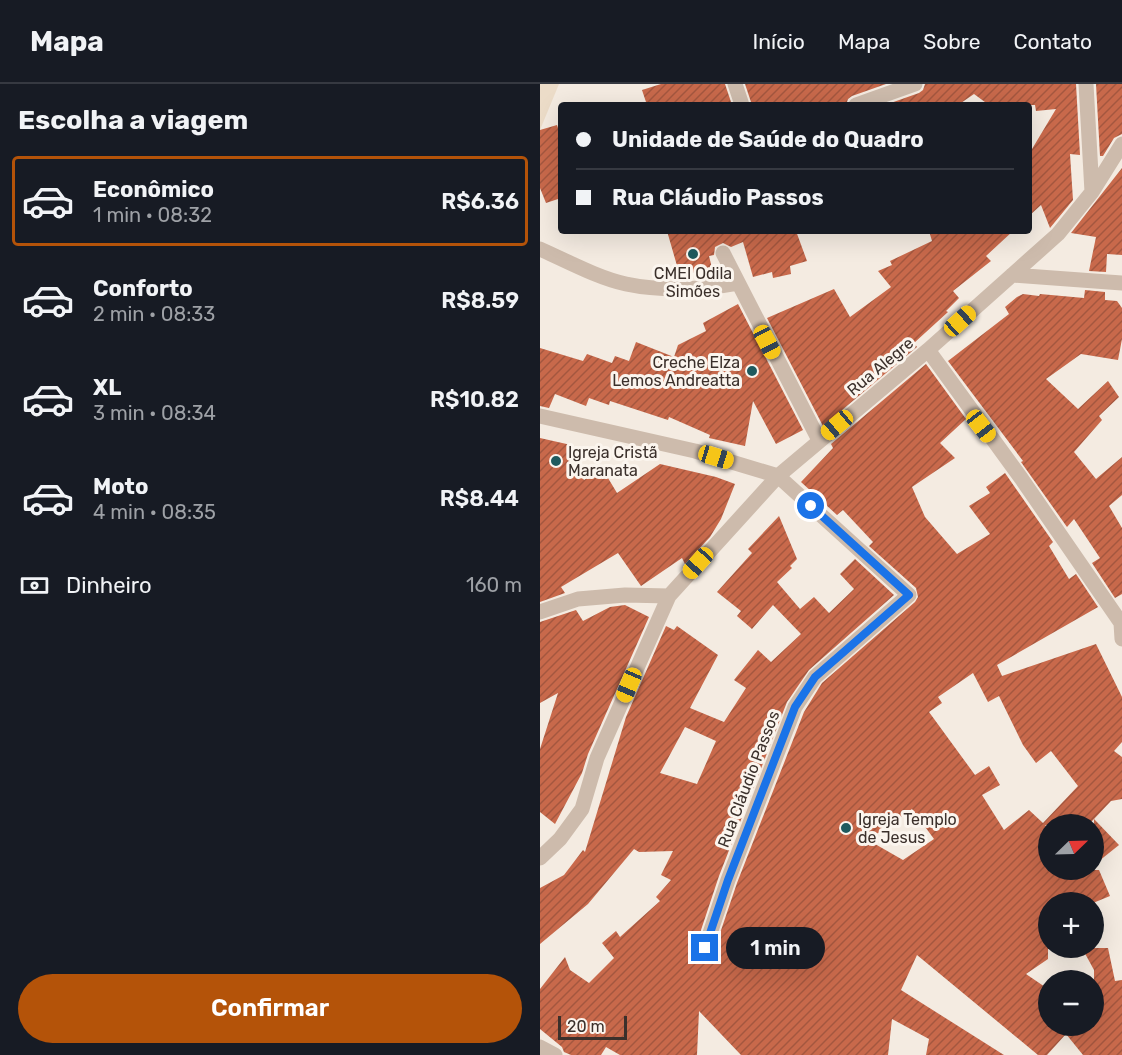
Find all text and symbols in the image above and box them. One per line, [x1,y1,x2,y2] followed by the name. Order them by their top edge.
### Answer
[30,25,104,58] text: Mapa
[753,29,805,54] text: Início
[838,29,890,54] text: Mapa
[923,29,980,54] text: Sobre
[1013,29,1092,54] text: Contato
[18,104,248,136] text: Escolha a viagem
[612,126,924,153] text: Unidade de Saúde do Quadro
[21,174,75,228] icon: car
[93,176,214,203] text: Econômico
[612,184,824,211] text: Rua Cláudio Passos
[441,188,519,215] text: R$6.36
[93,203,212,227] text: 1 min · 08:32
[686,247,700,261] marker: CMEI Odila Simões
[654,264,732,301] place label: CMEI Odila Simões
[21,273,75,327] icon: car
[93,275,193,302] text: Conforto
[441,287,519,314] text: R$8.59
[93,302,215,326] text: 2 min · 08:33
[941,302,979,340] car
[751,322,783,362] car
[843,333,917,400] street label: Rua Alegre
[612,353,740,390] place label: Creche Elza Lemos Andreatta
[745,364,759,378] marker: Creche Elza Lemos Andreatta
[21,372,75,426] icon: car
[93,374,121,401] text: XL
[430,386,519,413] text: R$10.82
[93,401,216,425] text: 3 min · 08:34
[963,406,999,446] car
[817,407,857,443] car
[568,443,657,480] place label: Igreja Cristã Maranata
[696,443,736,471] car
[549,454,563,468] marker: Igreja Cristã Maranata
[21,471,75,525] icon: car
[93,473,148,500] text: Moto
[440,485,519,512] text: R$8.44
[797,492,824,519] route start
[93,500,216,524] text: 4 min · 08:35
[679,544,717,582] car
[18,569,51,602] icon: cash
[66,572,152,599] text: Dinheiro
[466,573,522,597] text: 160 m
[614,665,644,705] car
[714,708,783,850] street label: Rua Cláudio Passos
[858,810,957,847] place label: Igreja Templo de Jesus
[1038,814,1104,880] north arrow
[1038,814,1104,1036] map controls
[839,821,853,835] marker: Igreja Templo de Jesus
[1038,892,1104,958] button: +
[726,927,825,969] callout: 1 min
[691,934,718,961] route end
[750,936,801,960] text: 1 min
[1038,970,1104,1036] button: −
[18,974,522,1043] button: Confirmar
[558,1013,627,1040] scale bar
[567,1017,605,1036] text: 20 m

